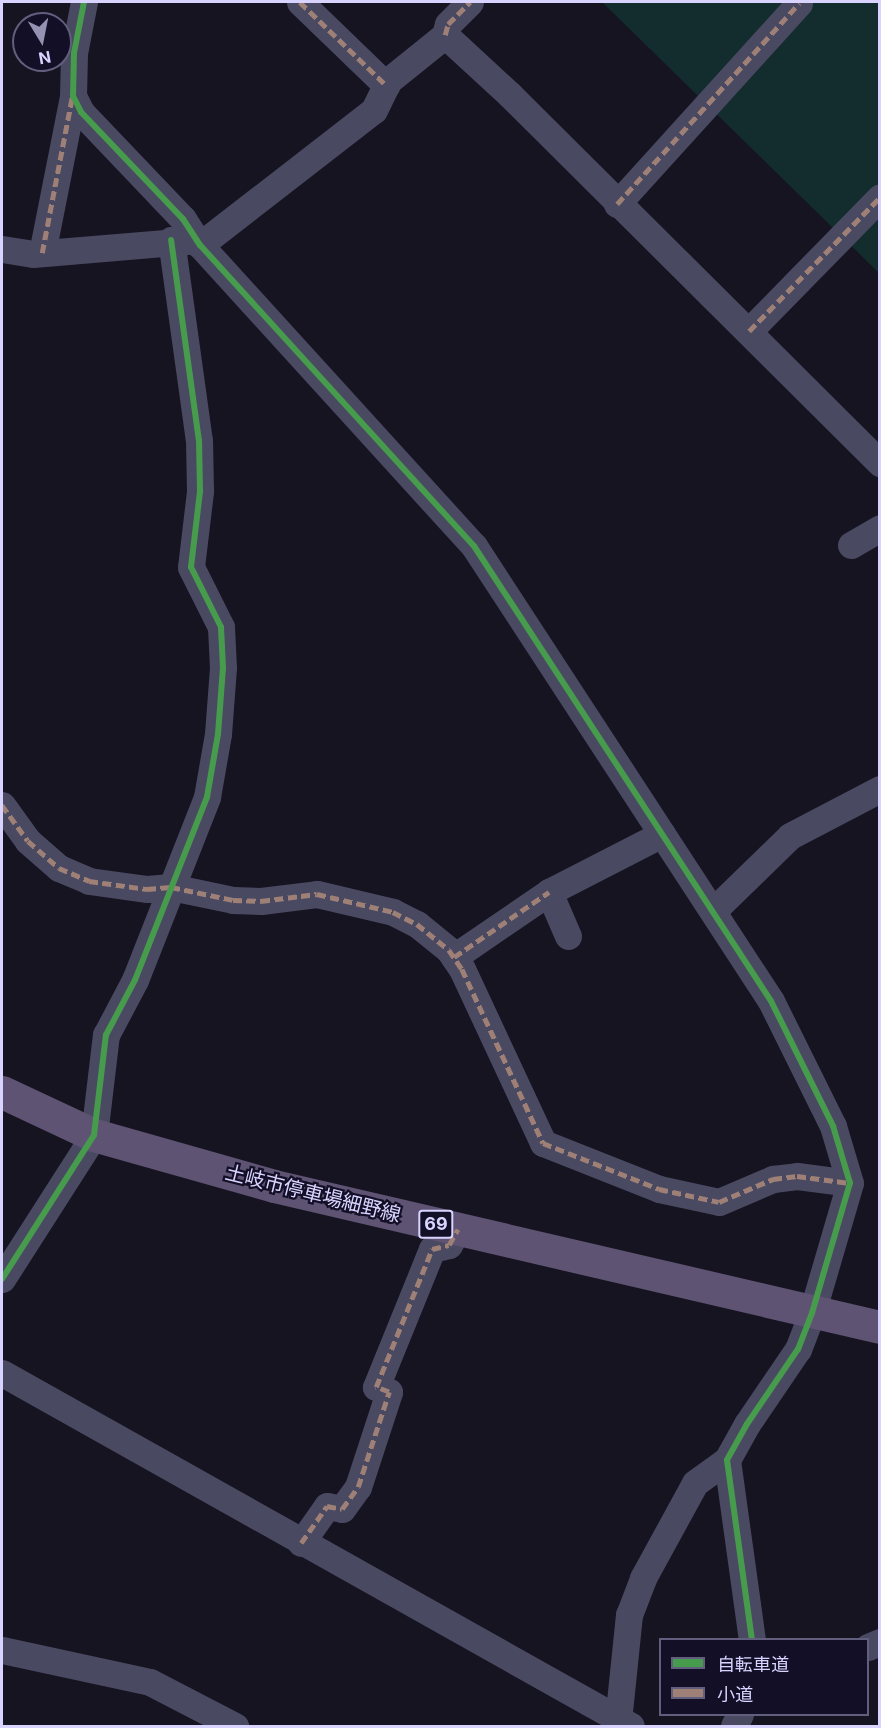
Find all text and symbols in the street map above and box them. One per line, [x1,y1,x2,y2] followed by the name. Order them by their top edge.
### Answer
[12,12,72,72] north arrow
[37,47,53,69] text: N
[223,1161,403,1227] street label: 土岐市停車場細野線
[418,1209,454,1239] road number: 69
[659,1638,869,1716] legend
[717,1654,789,1675] text: 自転車道
[717,1684,753,1705] text: 小道

